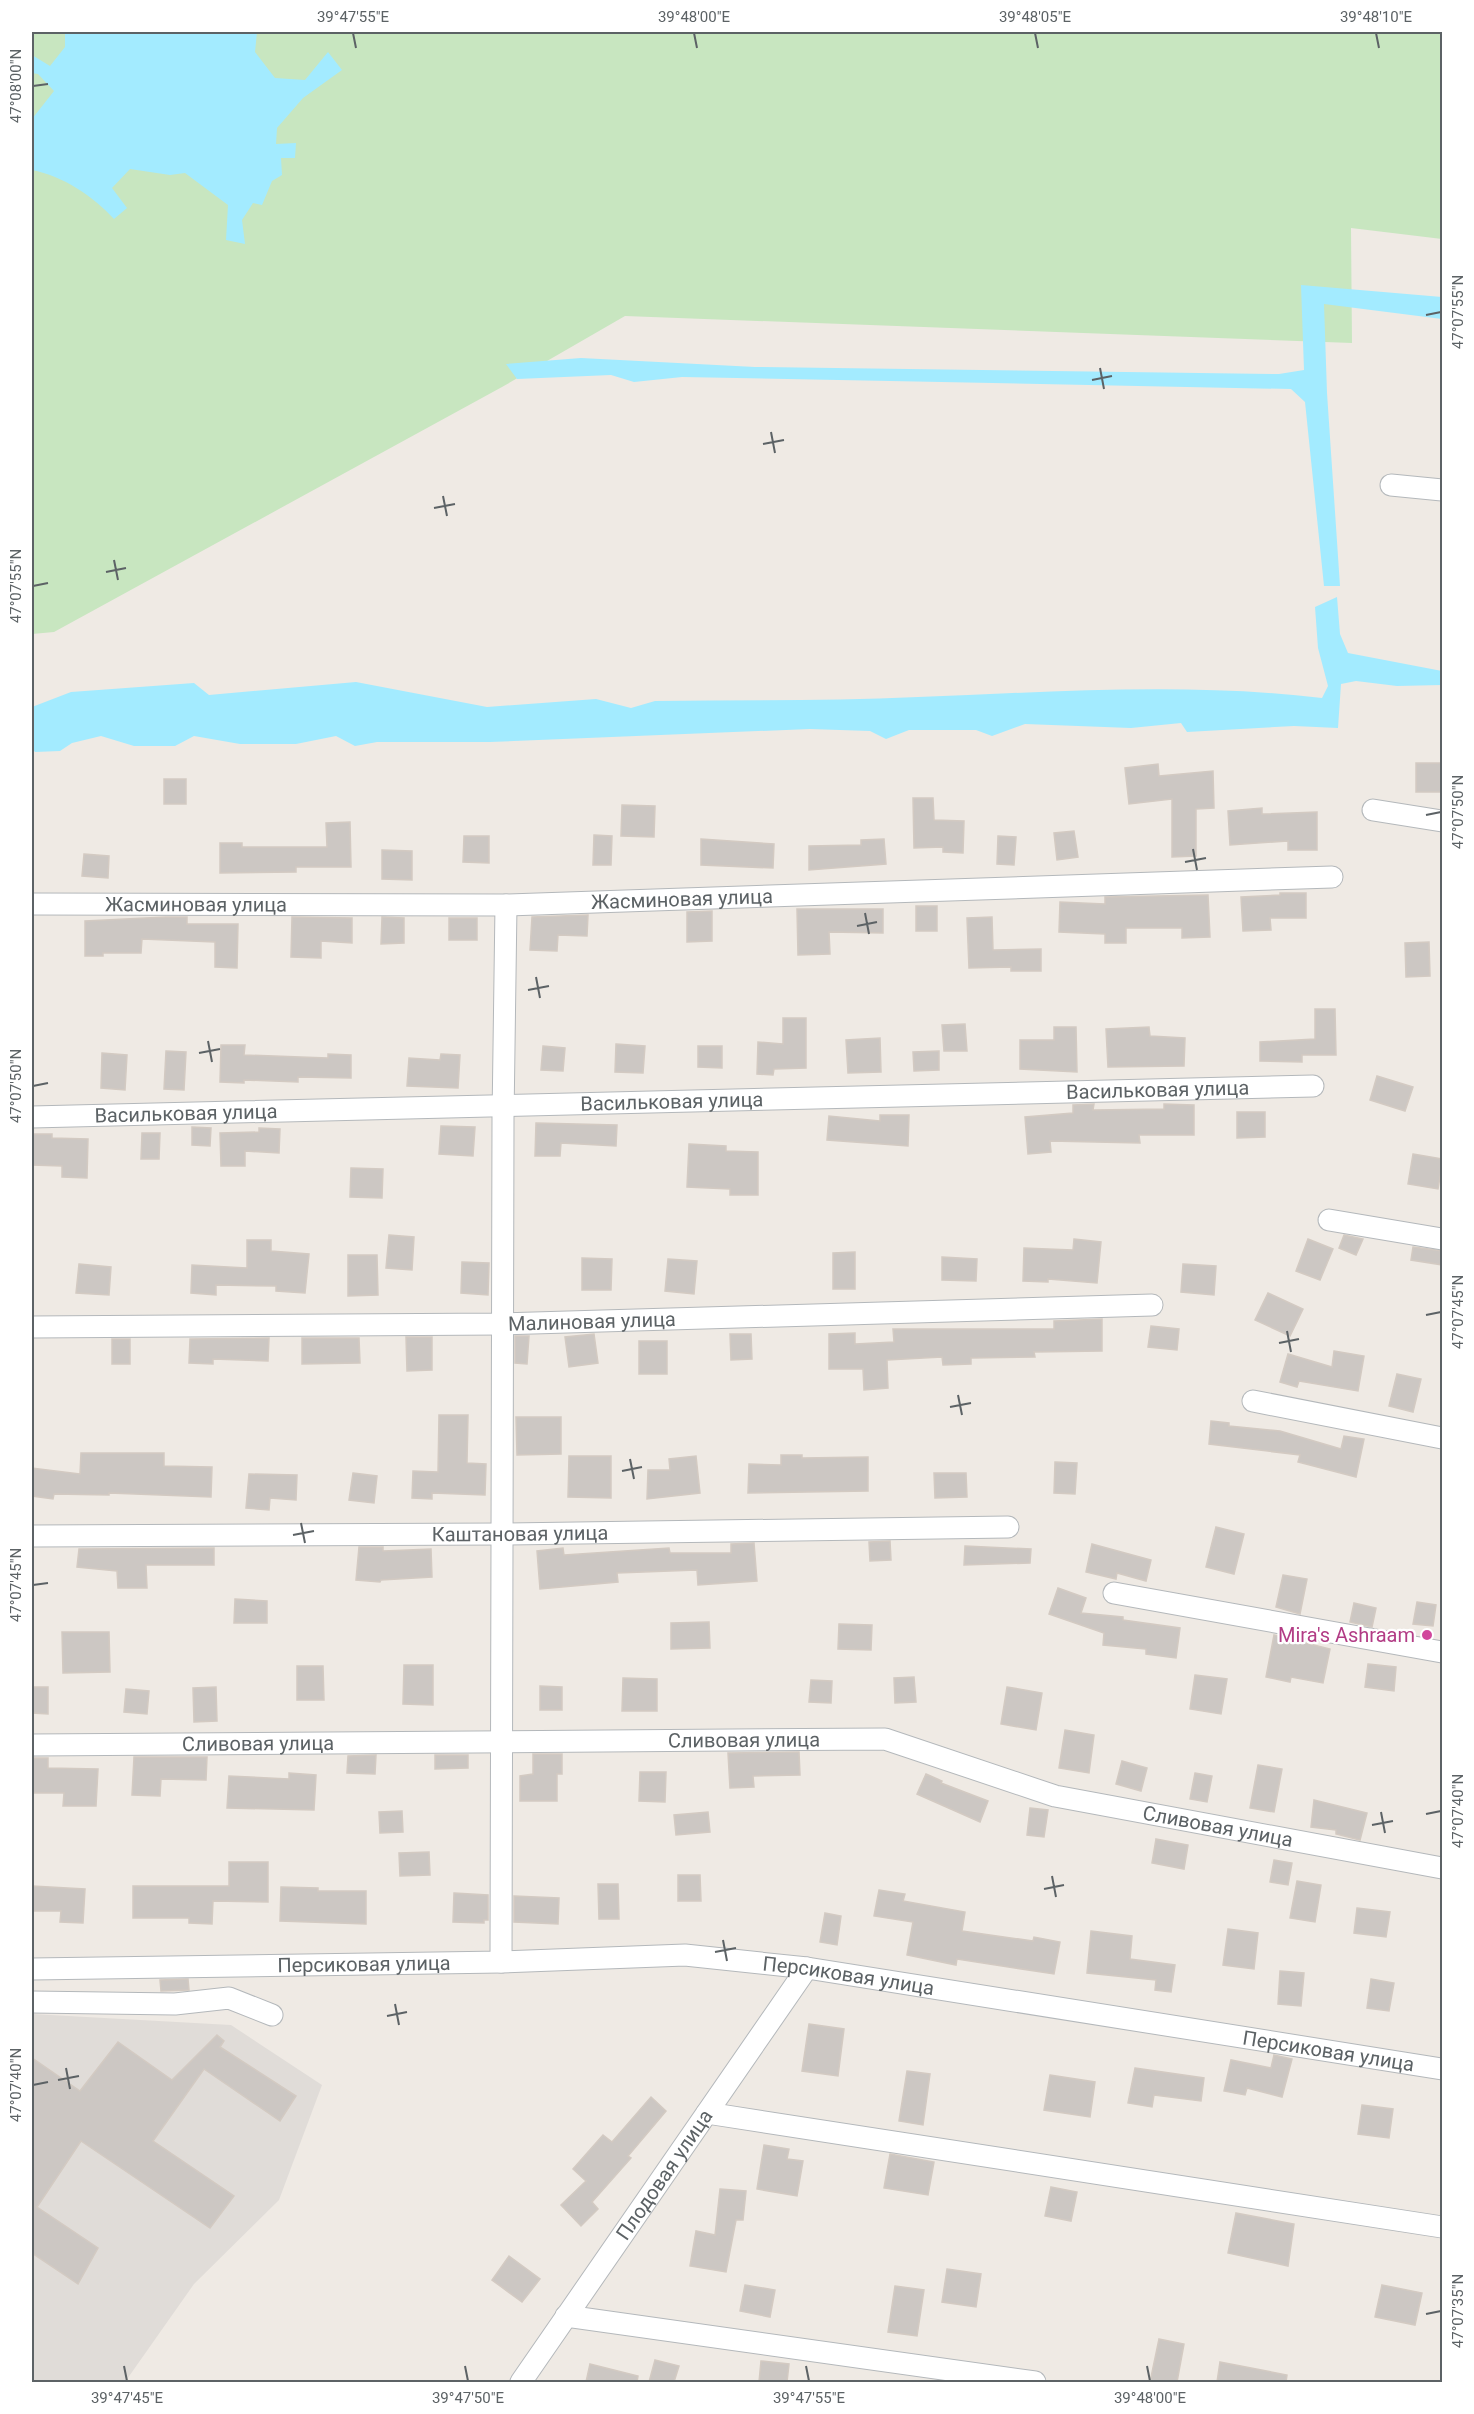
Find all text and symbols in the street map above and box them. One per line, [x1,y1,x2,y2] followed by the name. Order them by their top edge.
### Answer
[317,8,390,26] text: 39°47'55"E
[658,8,731,26] text: 39°48'00"E
[999,8,1072,26] text: 39°48'05"E
[1340,8,1413,26] text: 39°48'10"E
[7,49,25,123] text: 47°08'00"N
[1449,275,1467,349] text: 47°07'55"N
[7,549,25,623] text: 47°07'55"N
[1449,775,1467,849] text: 47°07'50"N
[591,884,773,914] street label: Жасминовая улица
[105,892,287,917] street label: Жасминовая улица
[7,1049,25,1123] text: 47°07'50"N
[1066,1076,1249,1104] street label: Васильковая улица
[580,1087,764,1116] street label: Васильковая улица
[94,1099,278,1127] street label: Васильковая улица
[1449,1275,1467,1349] text: 47°07'45"N
[508,1307,676,1336] street label: Малиновая улица
[432,1521,608,1546] street label: Каштановая улица
[7,1548,25,1622] text: 47°07'45"N
[1278,1623,1415,1647] place label: Mira's Ashraam
[1420,1628,1434,1642] marker: Mira's Ashraam
[668,1727,820,1753] street label: Сливовая улица
[182,1731,334,1756] street label: Сливовая улица
[1449,1774,1467,1848] text: 47°07'40"N
[1141,1801,1295,1852] street label: Сливовая улица
[277,1951,451,1977] street label: Персиковая улица
[761,1951,936,2000] street label: Персиковая улица
[1241,2025,1416,2076] street label: Персиковая улица
[7,2048,25,2122] text: 47°07'40"N
[611,2105,718,2245] street label: Плодовая улица
[1449,2274,1467,2348] text: 47°07'35"N
[91,2389,164,2407] text: 39°47'45"E
[432,2389,505,2407] text: 39°47'50"E
[773,2389,846,2407] text: 39°47'55"E
[1114,2389,1187,2407] text: 39°48'00"E

